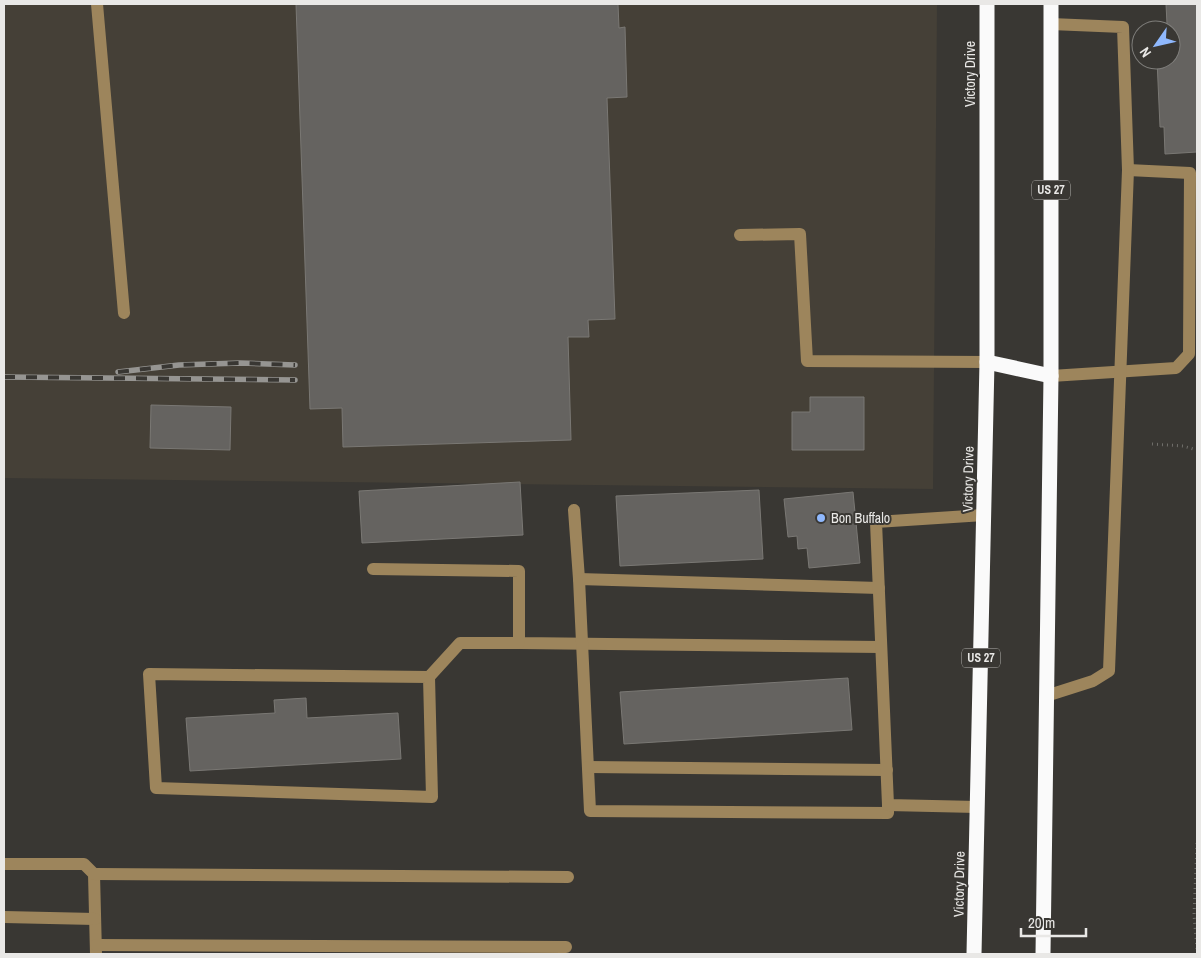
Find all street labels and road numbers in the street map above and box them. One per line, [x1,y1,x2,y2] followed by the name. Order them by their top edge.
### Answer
[961,41,979,107] street label: Victory Drive
[1032,180,1070,200] road number: US 27
[958,446,978,512] street label: Victory Drive
[962,648,1000,668] road number: US 27
[949,851,969,917] street label: Victory Drive

